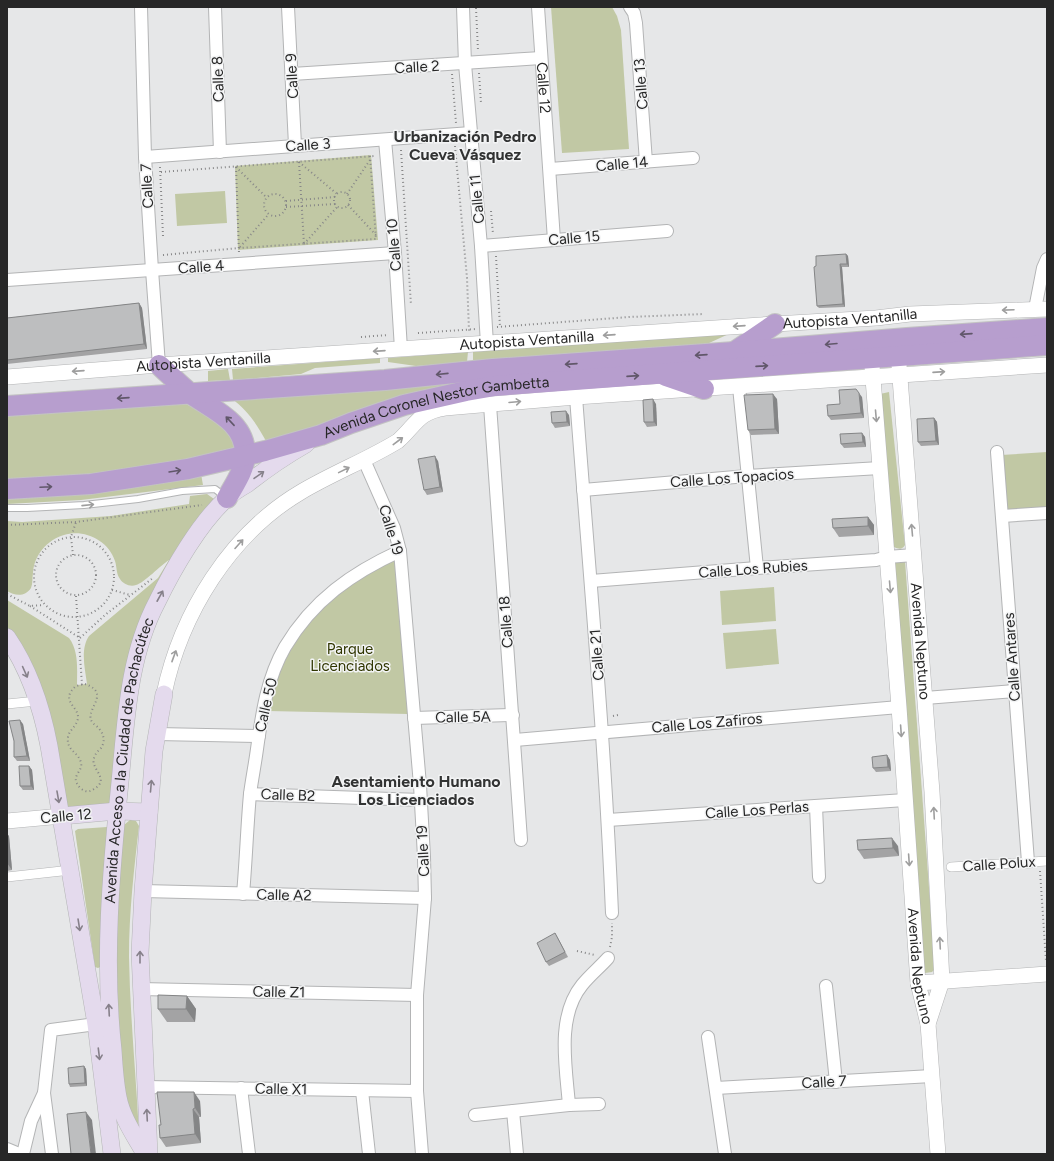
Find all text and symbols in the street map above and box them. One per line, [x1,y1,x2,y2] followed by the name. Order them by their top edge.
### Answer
[282,53,302,99] street label: Calle 9
[208,56,228,102] street label: Calle 8
[394,57,440,77] street label: Calle 2
[630,58,652,110] street label: Calle 13
[533,61,554,114] street label: Calle 12
[393,127,537,164] district label: Urbanización Pedro Cueva Vásquez
[285,134,331,156] street label: Calle 3
[595,153,649,175] street label: Calle 14
[137,163,157,209] street label: Calle 7
[466,174,488,224] street label: Calle 11
[383,218,405,272] street label: Calle 10
[547,227,601,249] street label: Calle 15
[177,256,225,278] street label: Calle 4
[782,305,918,333] street label: Autopista Ventanilla
[1002,306,1015,314] one-way arrow
[733,322,746,330] one-way arrow
[459,327,595,354] street label: Autopista Ventanilla
[960,330,973,337] one-way arrow
[603,332,616,339] one-way arrow
[825,341,838,348] one-way arrow
[373,347,386,354] one-way arrow
[135,349,271,376] street label: Autopista Ventanilla
[695,351,708,358] one-way arrow
[565,360,578,367] one-way arrow
[755,362,768,369] one-way arrow
[72,368,85,375] one-way arrow
[932,369,945,376] one-way arrow
[436,371,449,378] one-way arrow
[626,372,639,379] one-way arrow
[321,373,550,442] street label: Avenida Coronel Nestor Gambetta
[117,395,130,402] one-way arrow
[508,399,521,406] one-way arrow
[873,409,880,422] one-way arrow
[225,416,235,426] one-way arrow
[392,437,403,445] one-way arrow
[670,465,794,491] street label: Calle Los Topacios
[337,466,349,473] one-way arrow
[168,467,181,475] one-way arrow
[253,471,264,479] one-way arrow
[39,483,52,490] one-way arrow
[81,501,94,508] one-way arrow
[375,503,407,557] street label: Calle 19
[908,523,916,536] one-way arrow
[234,539,243,550] one-way arrow
[698,556,808,582] street label: Calle Los Rubies
[886,580,893,593] one-way arrow
[907,582,934,701] street label: Avenida Neptuno
[156,590,164,602] one-way arrow
[495,595,517,649] street label: Calle 18
[1000,612,1024,702] street label: Calle Antares
[101,615,158,904] street label: Avenida Acceso a la Ciudad de Pachacútec
[586,629,608,681] street label: Calle 21
[310,640,390,675] park label: Parque Licenciados
[171,651,179,663] one-way arrow
[22,665,30,677] one-way arrow
[251,676,281,734] street label: Calle 50
[435,708,491,726] street label: Calle 5A
[651,709,763,737] street label: Calle Los Zafiros
[897,724,904,737] one-way arrow
[331,772,501,809] district label: Asentamiento Humano Los Licenciados
[148,780,155,793] one-way arrow
[260,785,316,805] street label: Calle B2
[54,790,62,803] one-way arrow
[705,797,809,823] street label: Calle Los Perlas
[40,805,92,827] street label: Calle 12
[930,807,937,820] one-way arrow
[413,825,433,877] street label: Calle 19
[962,852,1036,876] street label: Calle Polux
[906,853,913,866] one-way arrow
[256,886,312,904] street label: Calle A2
[904,907,937,1026] street label: Avenida Neptuno
[75,918,83,931] one-way arrow
[937,936,944,949] one-way arrow
[136,951,144,964] one-way arrow
[252,983,306,1001] street label: Calle Z1
[106,1004,113,1017] one-way arrow
[95,1047,103,1060] one-way arrow
[801,1072,847,1092] street label: Calle 7
[255,1080,307,1098] street label: Calle X1
[143,1109,150,1122] one-way arrow

